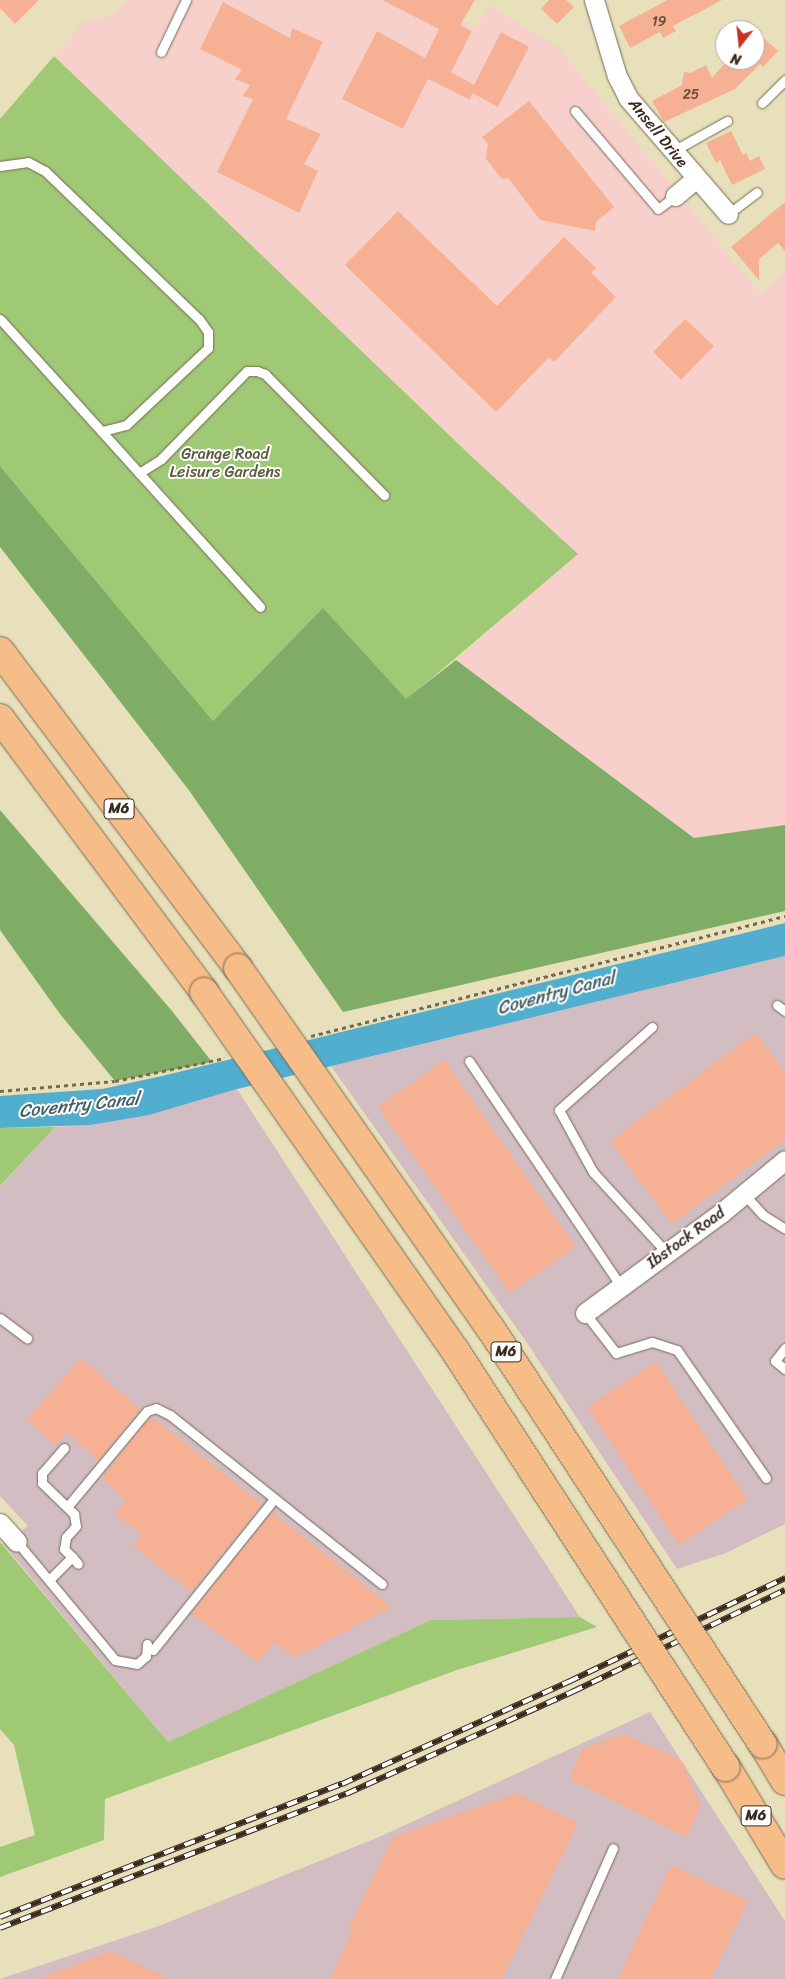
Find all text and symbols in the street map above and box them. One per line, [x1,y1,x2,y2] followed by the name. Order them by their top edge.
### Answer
[652,14,666,30] house number: 19
[715,20,765,70] north arrow
[728,46,744,72] text: N
[683,87,699,103] house number: 25
[624,94,692,172] street label: Ansell Drive
[169,444,281,482] park label: Grange Road Leisure Gardens
[103,796,135,822] road number: M6
[495,967,617,1019] water label: Coventry Canal
[18,1088,140,1122] water label: Coventry Canal
[643,1203,729,1273] street label: Ibstock Road
[490,1340,522,1364] road number: M6
[740,1804,772,1828] road number: M6

